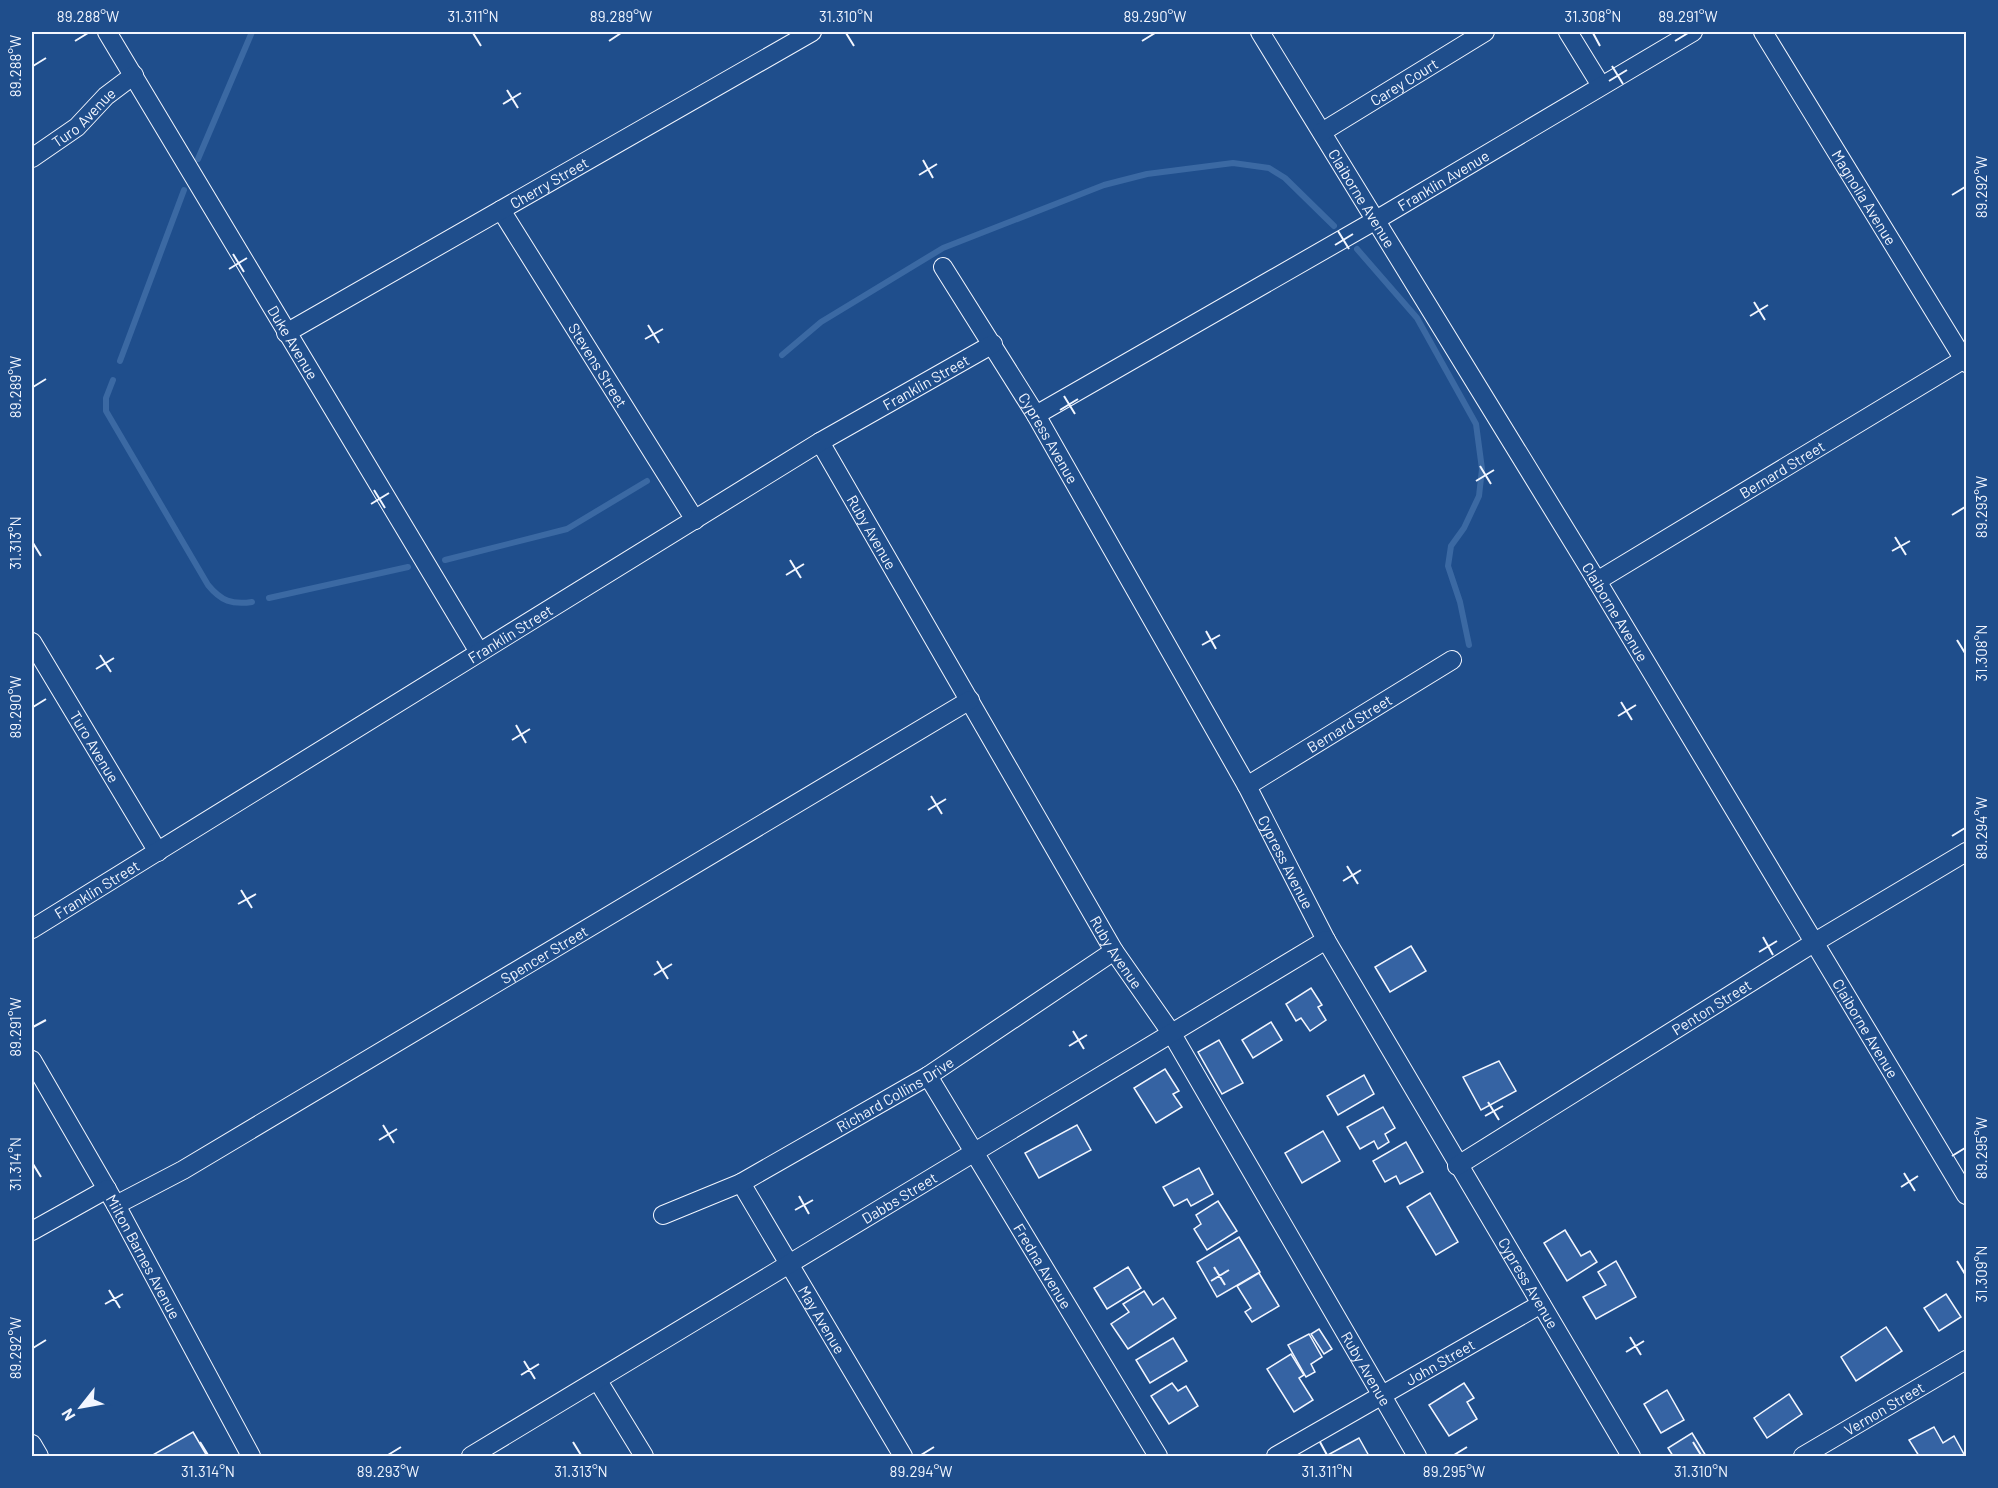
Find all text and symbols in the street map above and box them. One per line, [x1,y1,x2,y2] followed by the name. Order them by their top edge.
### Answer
[57,7,119,25] text: 89.288°W
[447,7,499,25] text: 31.311°N
[590,7,652,25] text: 89.289°W
[819,7,873,25] text: 31.310°N
[1123,7,1187,25] text: 89.290°W
[1565,7,1621,25] text: 31.308°N
[1658,7,1718,25] text: 89.291°W
[6,35,24,97] text: 89.288°W
[1367,54,1441,109] street label: Carey Court
[48,83,119,151] street label: Turo Avenue
[1325,146,1399,251] street label: Claiborne Avenue
[1394,146,1492,214] street label: Franklin Avenue
[1828,147,1900,248] street label: Magnolia Avenue
[507,153,591,212] street label: Cherry Street
[1972,156,1990,218] text: 89.292°W
[264,302,322,383] street label: Duke Avenue
[565,320,631,411] street label: Stevens Street
[879,350,972,414] street label: Franklin Street
[6,356,24,418] text: 89.289°W
[1015,389,1082,487] street label: Cypress Avenue
[1736,437,1828,502] street label: Bernard Street
[1972,476,1990,538] text: 89.293°W
[843,492,901,572] street label: Ruby Avenue
[6,516,24,570] text: 31.313°N
[1579,559,1652,665] street label: Claiborne Avenue
[464,601,556,667] street label: Franklin Street
[1972,625,1990,681] text: 31.308°N
[6,675,24,739] text: 89.290°W
[1304,690,1395,756] street label: Bernard Street
[66,708,123,786] street label: Turo Avenue
[1972,797,1990,859] text: 89.294°W
[1255,812,1317,912] street label: Cypress Avenue
[51,856,142,922] street label: Franklin Street
[1087,912,1146,992] street label: Ruby Avenue
[497,922,591,987] street label: Spencer Street
[1668,975,1754,1038] street label: Penton Street
[1829,975,1902,1081] street label: Claiborne Avenue
[6,997,24,1057] text: 89.291°W
[833,1052,957,1136] street label: Richard Collins Drive
[1972,1117,1990,1179] text: 89.295°W
[6,1137,24,1191] text: 31.314°N
[858,1168,940,1227] street label: Dabbs Street
[103,1191,184,1322] street label: Milton Barnes Avenue
[1010,1220,1076,1312] street label: Fredna Avenue
[1495,1234,1563,1332] street label: Cypress Avenue
[1972,1246,1990,1302] text: 31.309°N
[795,1282,849,1357] street label: May Avenue
[6,1317,24,1379] text: 89.292°W
[1338,1328,1395,1409] street label: Ruby Avenue
[1402,1335,1478,1389] street label: John Street
[51,1377,111,1437] north arrow
[1841,1378,1927,1439] street label: Vernon Street
[57,1406,79,1424] text: N
[181,1462,235,1480] text: 31.314°N
[357,1462,419,1480] text: 89.293°W
[554,1462,608,1480] text: 31.313°N
[890,1462,952,1480] text: 89.294°W
[1301,1462,1353,1480] text: 31.311°N
[1423,1462,1485,1480] text: 89.295°W
[1674,1462,1728,1480] text: 31.310°N

